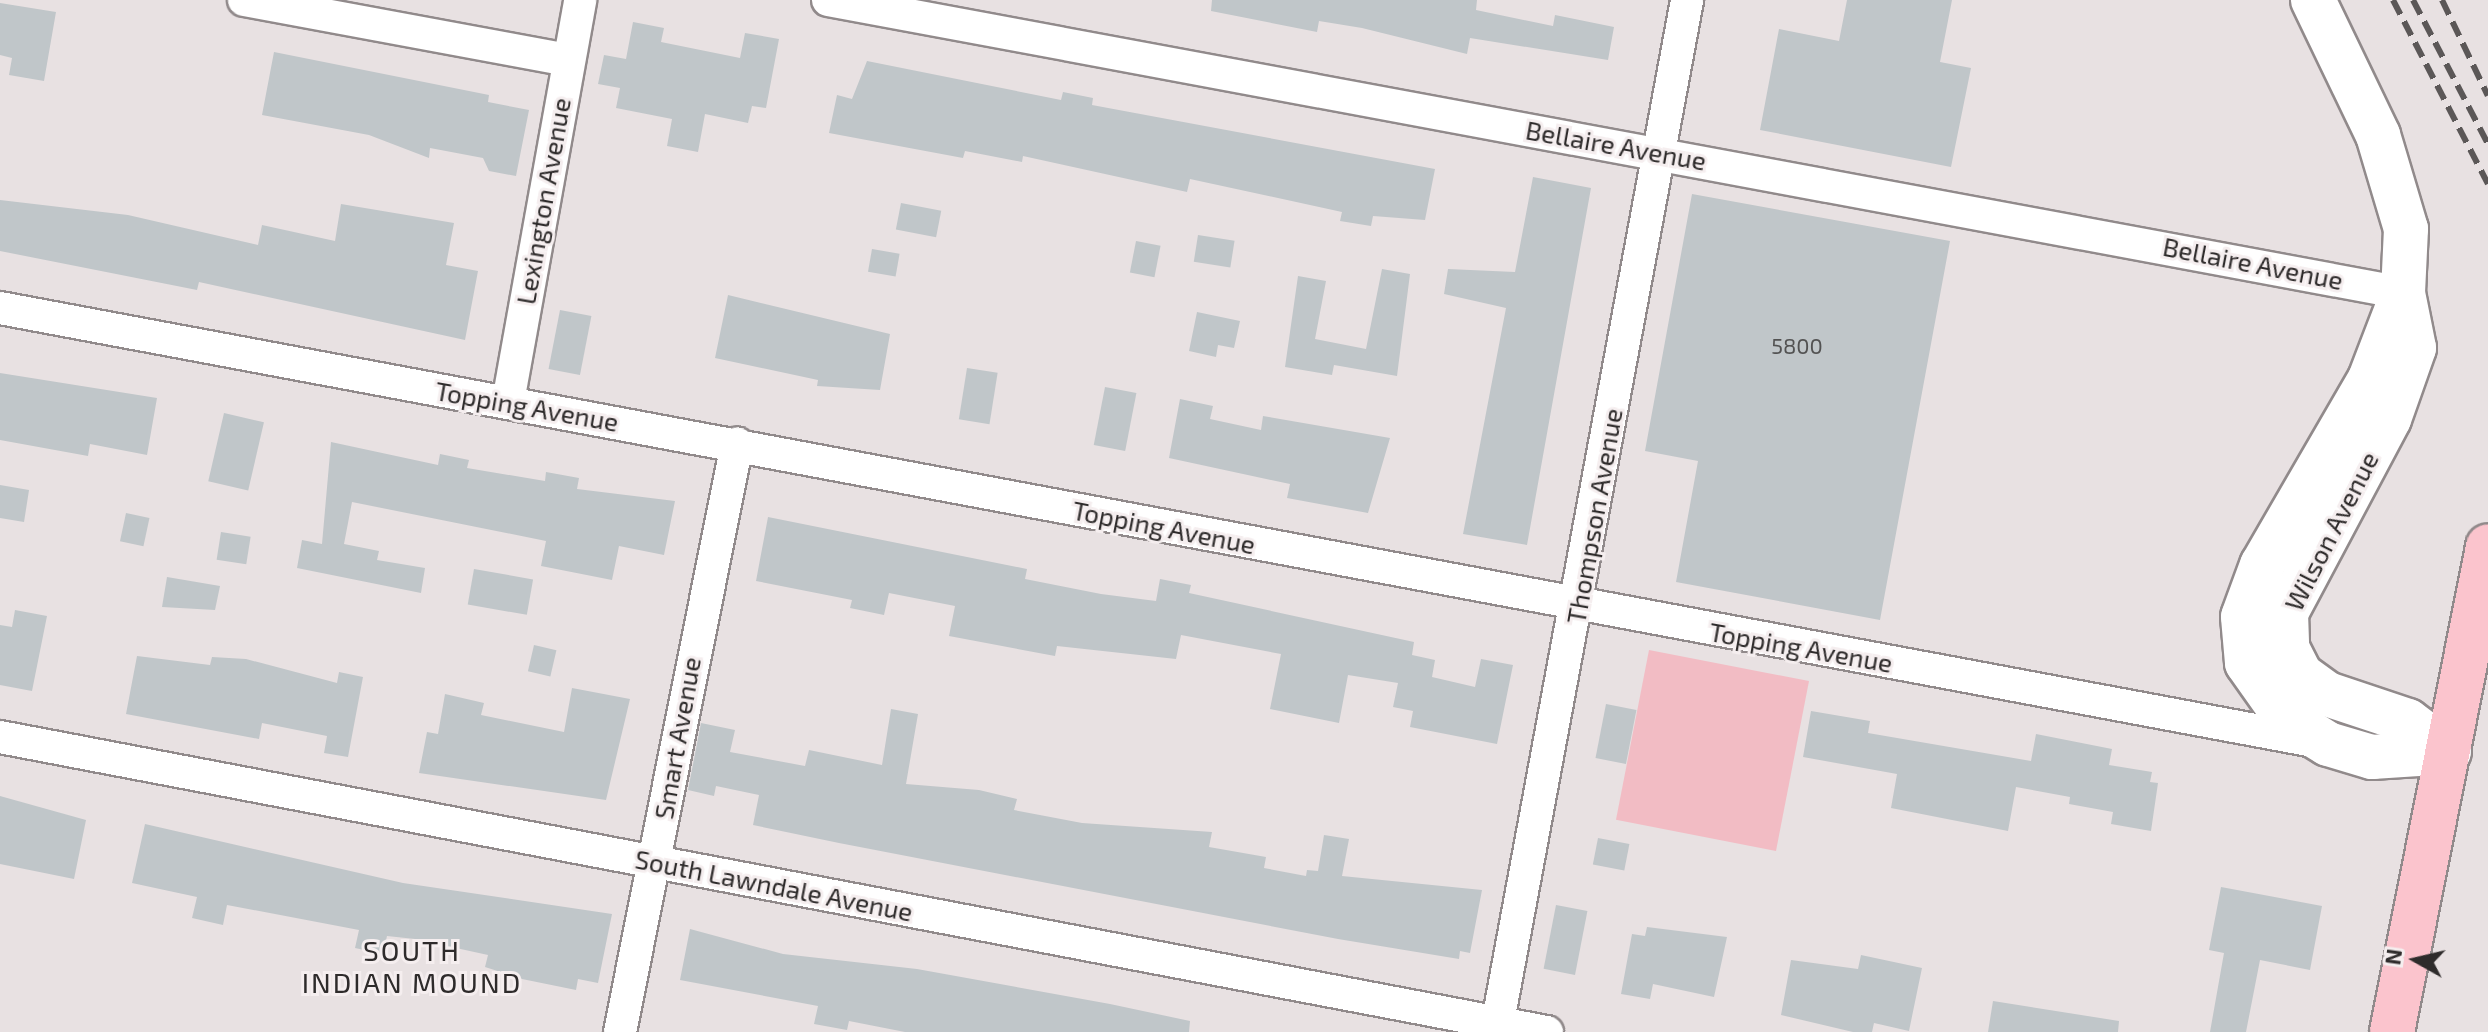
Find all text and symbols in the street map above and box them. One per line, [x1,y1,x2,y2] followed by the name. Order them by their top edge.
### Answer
[509,95,577,307] street label: Lexington Avenue
[1523,114,1709,176] street label: Bellaire Avenue
[2160,230,2346,296] street label: Bellaire Avenue
[1771,333,1823,359] house number: 5800
[433,374,621,438] street label: Topping Avenue
[1560,406,1628,626] street label: Thompson Avenue
[2277,446,2385,616] street label: Wilson Avenue
[1070,494,1258,560] street label: Topping Avenue
[1707,615,1895,679] street label: Topping Avenue
[647,654,707,822] street label: Smart Avenue
[632,843,916,927] street label: South Lawndale Avenue
[2376,920,2456,1000] north arrow
[302,933,522,999] district label: SOUTH INDIAN MOUND
[2378,947,2406,966] text: N

